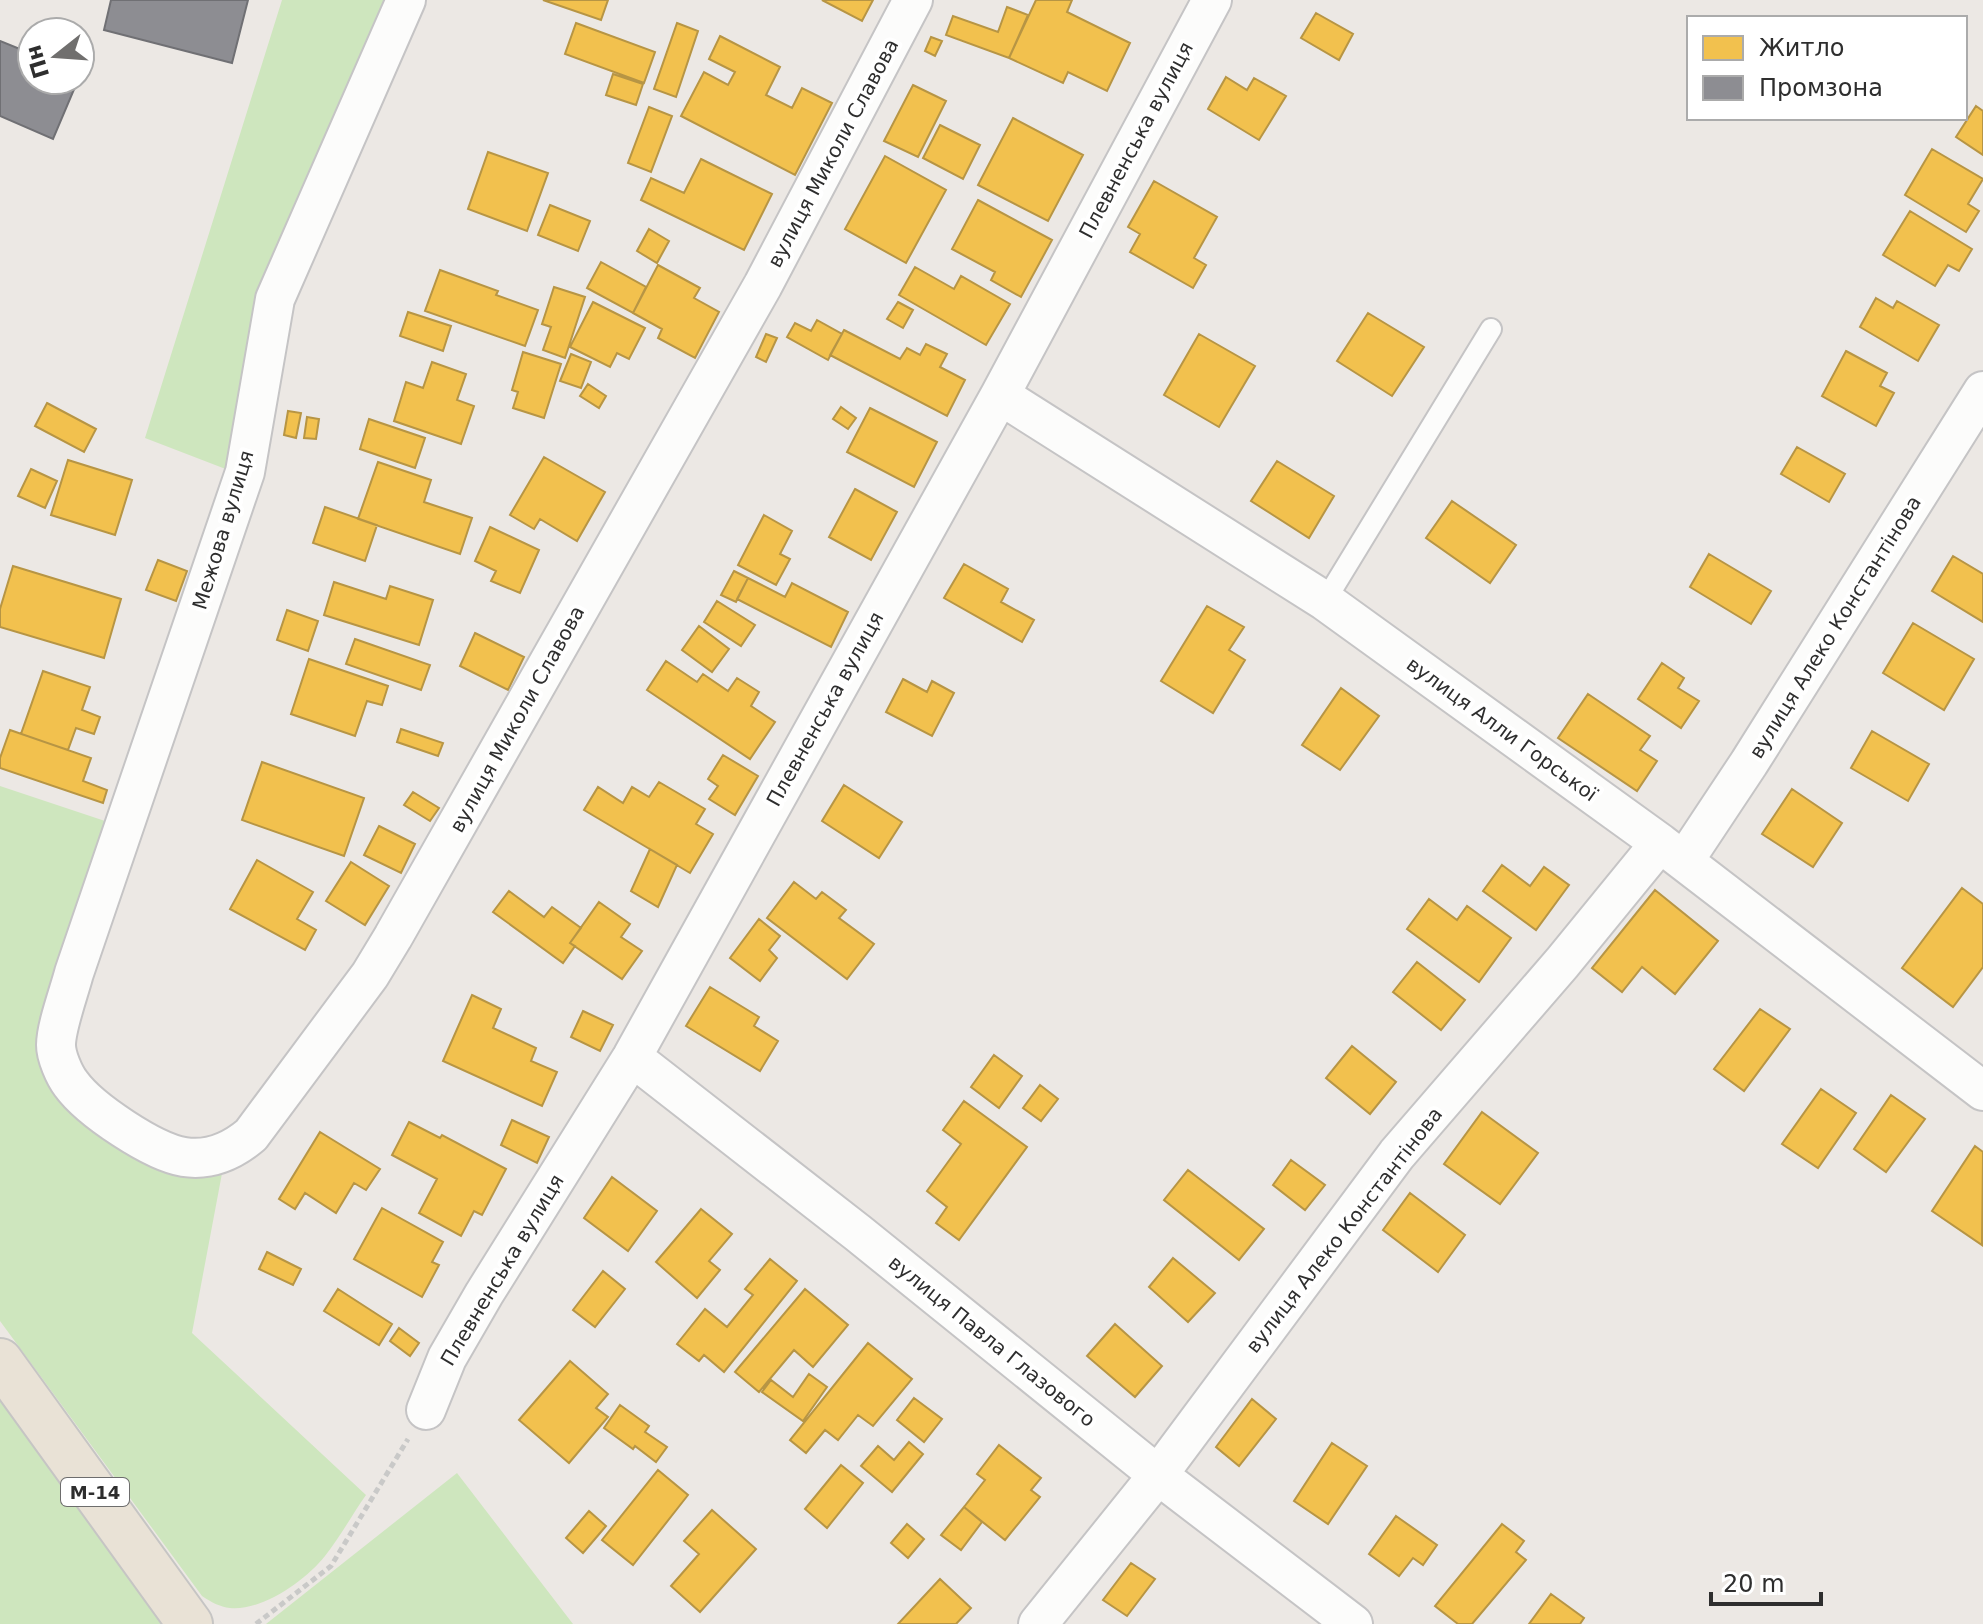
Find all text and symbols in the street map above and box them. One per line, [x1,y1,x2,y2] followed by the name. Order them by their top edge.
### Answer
[16,16,96,96] north arrow
[1687,16,1967,120] legend
[1759,34,1844,62] text: Житло
[763,35,903,271] street label: вулиця Миколи Славова
[1074,38,1198,242] street label: Плевненська вулиця
[20,42,54,81] text: Пн
[1759,74,1883,102] text: Промзона
[187,447,259,613] street label: Межова вулиця
[1744,491,1926,763] street label: вулиця Алеко Константінова
[445,602,589,836] street label: вулиця Миколи Славова
[761,607,889,811] street label: Плевненська вулиця
[1402,652,1602,807] street label: вулиця Алли Горської
[1241,1102,1447,1358] street label: вулиця Алеко Константінова
[435,1170,569,1370] street label: Плевненська вулиця
[884,1250,1100,1432] street label: вулиця Павла Глазового
[61,1478,129,1506] road number: М-14
[1711,1556,1821,1606] scale bar
[1723,1570,1785,1598] text: 20 m

